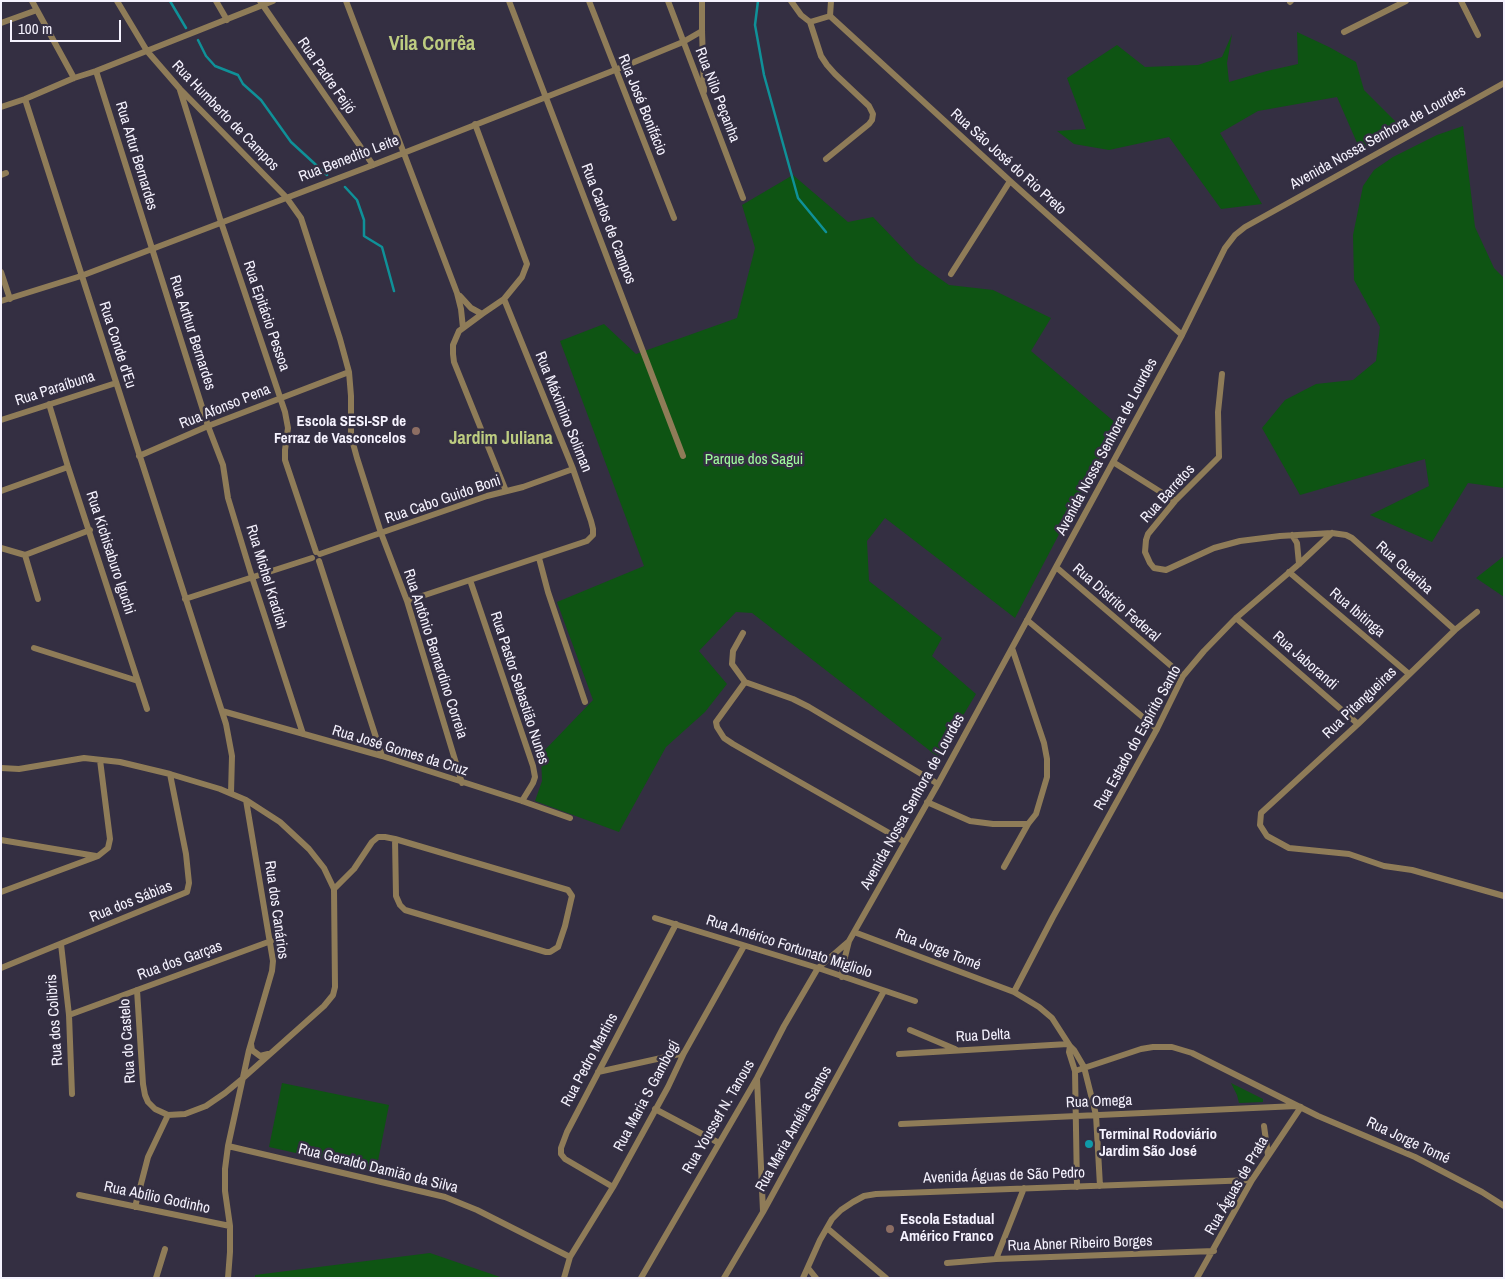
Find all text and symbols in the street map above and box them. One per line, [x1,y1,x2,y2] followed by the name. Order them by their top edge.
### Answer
[12,10,124,42] scale bar
[18,18,52,39] text: 100 m
[389,33,475,57] district label: Vila Corrêa
[293,34,359,118] street label: Rua Padre Feijó
[691,45,743,145] street label: Rua Nilo Peçanha
[614,52,670,158] street label: Rua José Bonifácio
[168,57,282,175] street label: Rua Humberto de Campos
[1287,82,1469,194] street label: Avenida Nossa Senhora de Lourdes
[111,99,161,213] street label: Rua Artur Bernardes
[946,105,1070,219] street label: Rua São José do Rio Preto
[296,132,402,186] street label: Rua Benedito Leite
[577,161,639,287] street label: Rua Carlos de Campos
[239,258,293,374] street label: Rua Epitácio Pessoa
[165,273,219,393] street label: Rua Arthur Bernardes
[95,299,139,391] street label: Rua Conde d'Eu
[531,349,595,475] street label: Rua Máximino Soliman
[1053,355,1161,539] street label: Avenida Nossa Senhora de Lourdes
[13,368,97,410] street label: Rua Paraíbuna
[177,381,273,433] street label: Rua Afonso Pena
[274,413,406,448] place label: Escola SESI-SP de Ferraz de Vasconcelos
[410,425,422,437] marker: Escola SESI-SP de Ferraz de Vasconcelos
[449,428,553,450] district label: Jardim Juliana
[705,451,803,469] park label: Parque dos Sagui
[1137,461,1199,527] street label: Rua Barretos
[383,472,503,528] street label: Rua Cabo Guido Boni
[82,489,138,617] street label: Rua Kichisaburo Iguchi
[242,523,290,631] street label: Rua Michel Kradich
[1372,538,1436,598] street label: Rua Guariba
[1069,560,1163,646] street label: Rua Distrito Federal
[399,567,471,741] street label: Rua Antônio Bernardino Correia
[1326,585,1388,641] street label: Rua Ibitinga
[486,609,552,767] street label: Rua Pastor Sebastião Nunes
[1269,628,1341,694] street label: Rua Jaborandi
[1091,662,1185,814] street label: Rua Estado do Espírito Santo
[1319,663,1401,743] street label: Rua Pitangueiras
[857,711,969,893] street label: Avenida Nossa Senhora de Lourdes
[330,722,470,780] street label: Rua José Gomes da Cruz
[260,860,292,960] street label: Rua dos Canários
[87,877,175,927] street label: Rua dos Sábias
[704,912,874,982] street label: Rua Américo Fortunato Migliolo
[893,925,983,975] street label: Rua Jorge Tomé
[135,937,225,985] street label: Rua dos Garças
[43,974,67,1066] street label: Rua dos Colibris
[116,998,140,1084] street label: Rua do Castelo
[558,1010,622,1110] street label: Rua Pedro Martins
[955,1026,1011,1046] street label: Rua Delta
[610,1037,684,1155] street label: Rua Maria S Gambogi
[679,1057,759,1177] street label: Rua Youssef N. Tanous
[752,1063,836,1195] street label: Rua Maria Amélia Santos
[1066,1092,1132,1112] street label: Rua Omega
[1363,1114,1453,1168] street label: Rua Jorge Tomé
[1099,1126,1217,1161] place label: Terminal Rodoviário Jardim São José
[1202,1134,1272,1238] street label: Rua Águas de Prata
[1083,1138,1095,1150] marker: Terminal Rodoviário Jardim São José
[296,1140,460,1198] street label: Rua Geraldo Damião da Silva
[923,1164,1085,1188] street label: Avenida Águas de São Pedro
[102,1178,212,1218] street label: Rua Abílio Godinho
[900,1211,994,1246] place label: Escola Estadual Américo Franco
[884,1223,896,1235] marker: Escola Estadual Américo Franco
[1007,1232,1153,1256] street label: Rua Abner Ribeiro Borges

